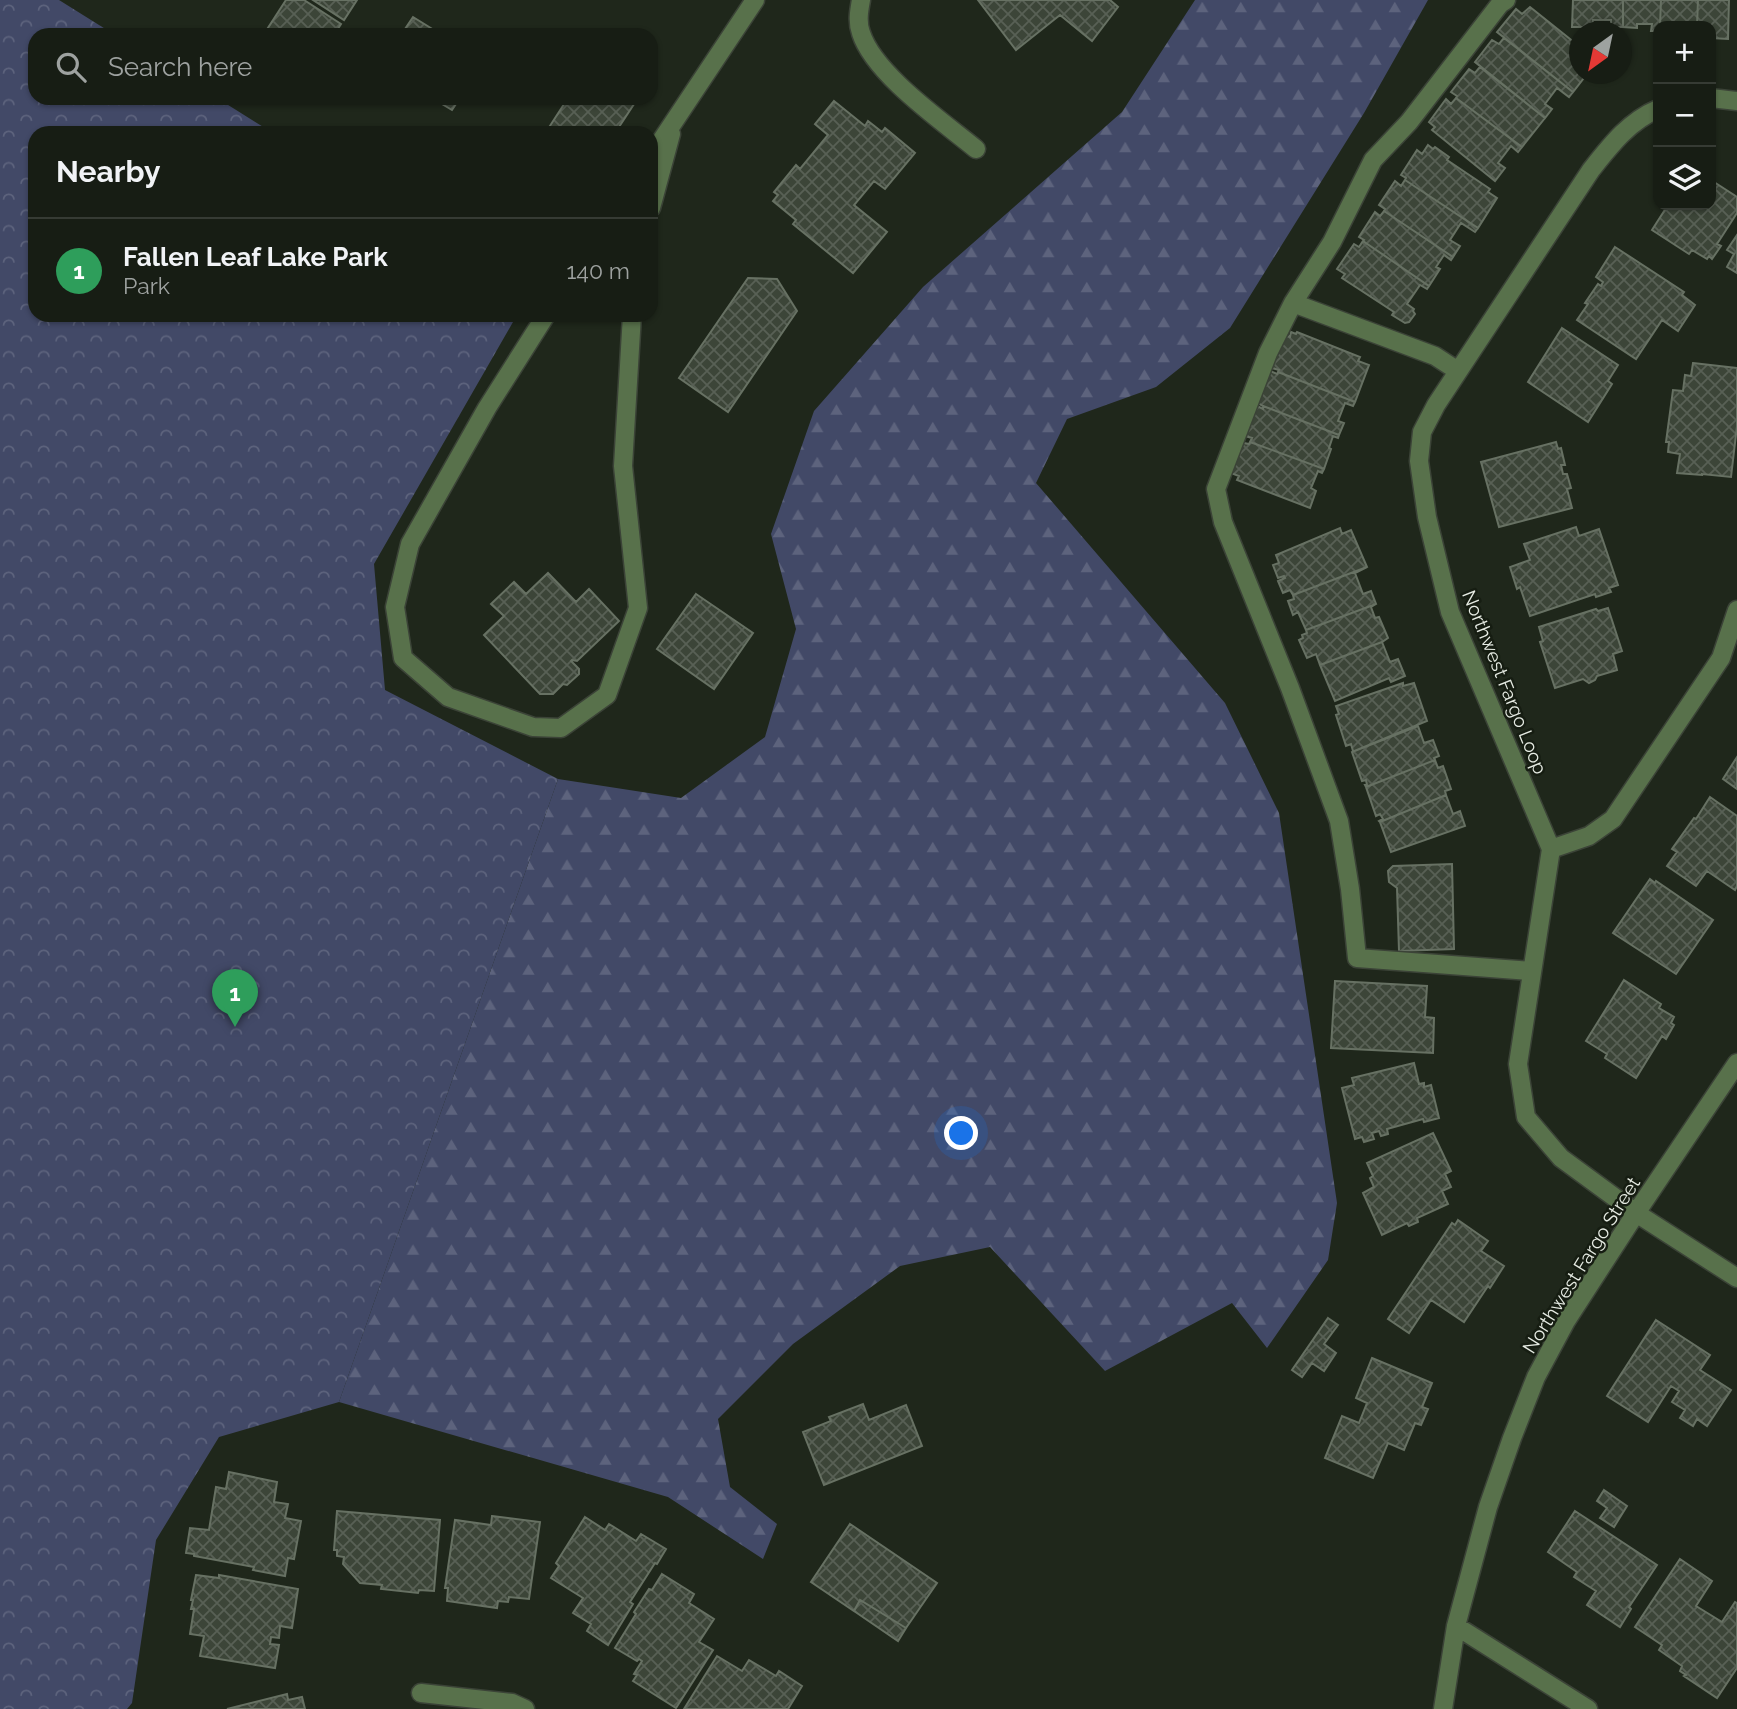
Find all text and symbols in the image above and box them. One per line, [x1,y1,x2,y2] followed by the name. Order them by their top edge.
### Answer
[1569,21,1632,84] north arrow
[1653,21,1716,210] map controls
[1653,21,1716,84] button: +
[28,28,658,105] search box
[52,48,90,86] icon: search
[108,52,252,82] text: Search here
[1653,84,1716,147] button: −
[1653,147,1716,210] button: layers
[56,154,160,189] text: Nearby
[123,242,388,272] text: Fallen Leaf Lake Park
[73,257,85,284] text: 1
[567,257,630,284] text: 140 m
[123,272,170,299] text: Park
[1458,587,1552,777] street label: Northwest Fargo Loop
[212,969,258,1027] pin: 1
[944,1116,978,1150] your location
[1518,1172,1645,1357] street label: Northwest Fargo Street

